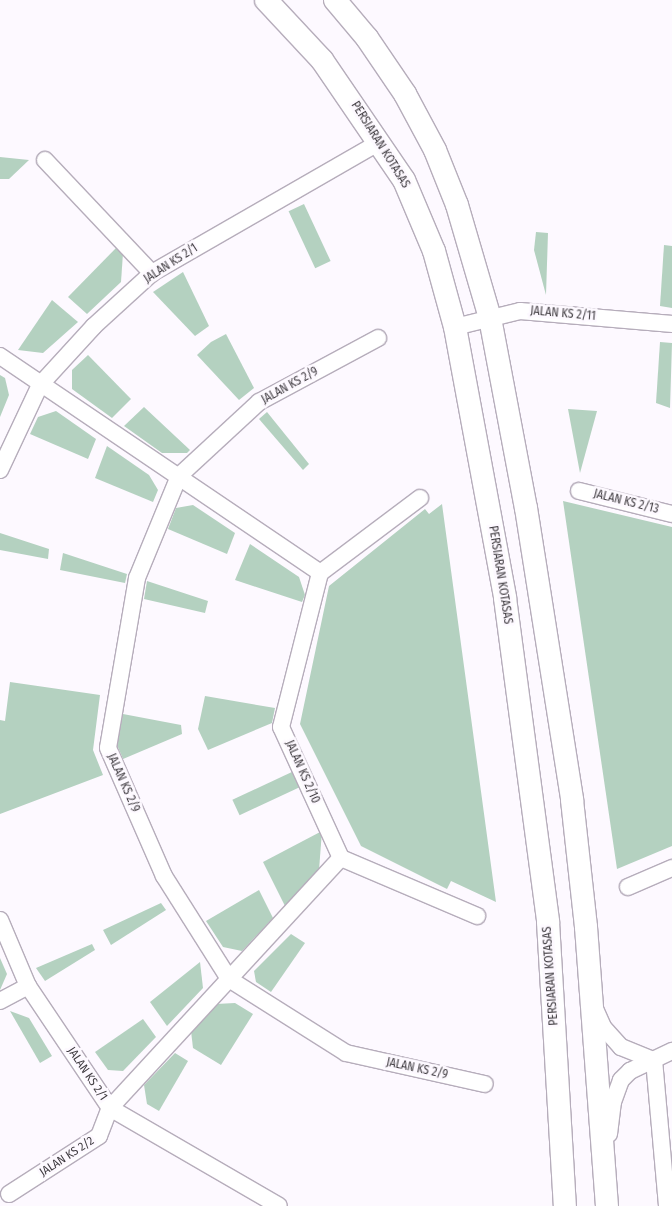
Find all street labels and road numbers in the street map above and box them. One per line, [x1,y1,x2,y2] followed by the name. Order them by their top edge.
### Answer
[348,99,412,191] street label: PERSIARAN KOTASAS
[141,241,201,287] street label: JALAN KS 2/1
[530,304,596,324] street label: JALAN KS 2/11
[259,365,321,407] street label: JALAN KS 2/9
[592,487,660,517] street label: JALAN KS 2/13
[485,525,515,625] street label: PERSIARAN KOTASAS
[282,738,322,806] street label: JALAN KS 2/10
[104,751,142,815] street label: JALAN KS 2/9
[540,926,562,1026] street label: PERSIARAN KOTASAS
[64,1045,110,1103] street label: JALAN KS 2/1
[385,1055,449,1083] street label: JALAN KS 2/9
[37,1134,97,1180] street label: JALAN KS 2/2

